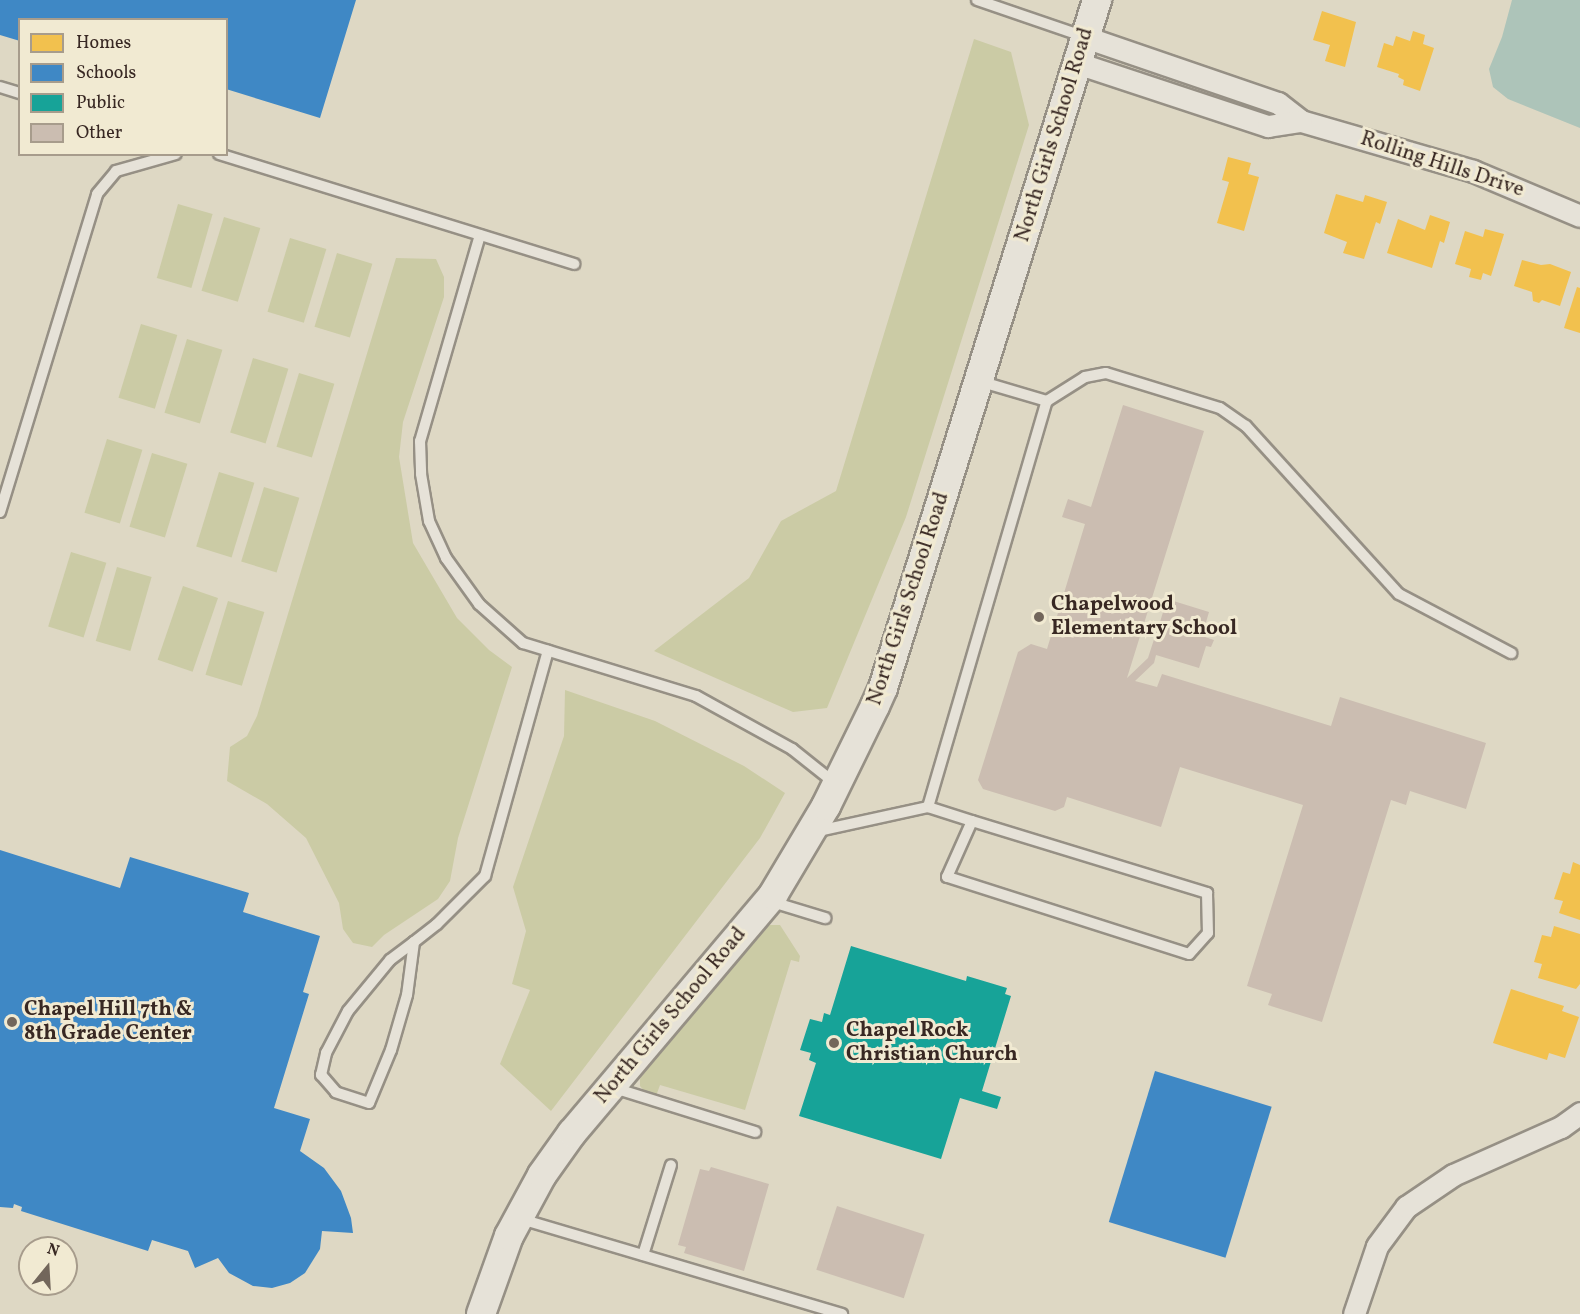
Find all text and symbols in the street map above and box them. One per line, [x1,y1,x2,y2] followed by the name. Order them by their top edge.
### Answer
[18,18,228,156] legend
[1010,25,1100,245] street label: North Girls School Road
[76,31,131,56] text: Homes
[76,61,136,86] text: Schools
[76,91,125,116] text: Public
[76,121,122,146] text: Other
[1357,127,1527,203] street label: Rolling Hills Drive
[863,489,955,709] street label: North Girls School Road
[1051,592,1237,642] place label: Chapelwood Elementary School
[1032,610,1046,624] marker: Chapelwood Elementary School
[590,923,752,1109] street label: North Girls School Road
[24,997,192,1047] place label: Chapel Hill 7th & 8th Grade Center
[5,1015,19,1029] marker: Chapel Hill 7th & 8th Grade Center
[846,1018,1018,1068] place label: Chapel Rock Christian Church
[827,1036,841,1050] marker: Chapel Rock Christian Church
[18,1236,78,1296] north arrow
[44,1239,62,1263] text: N

